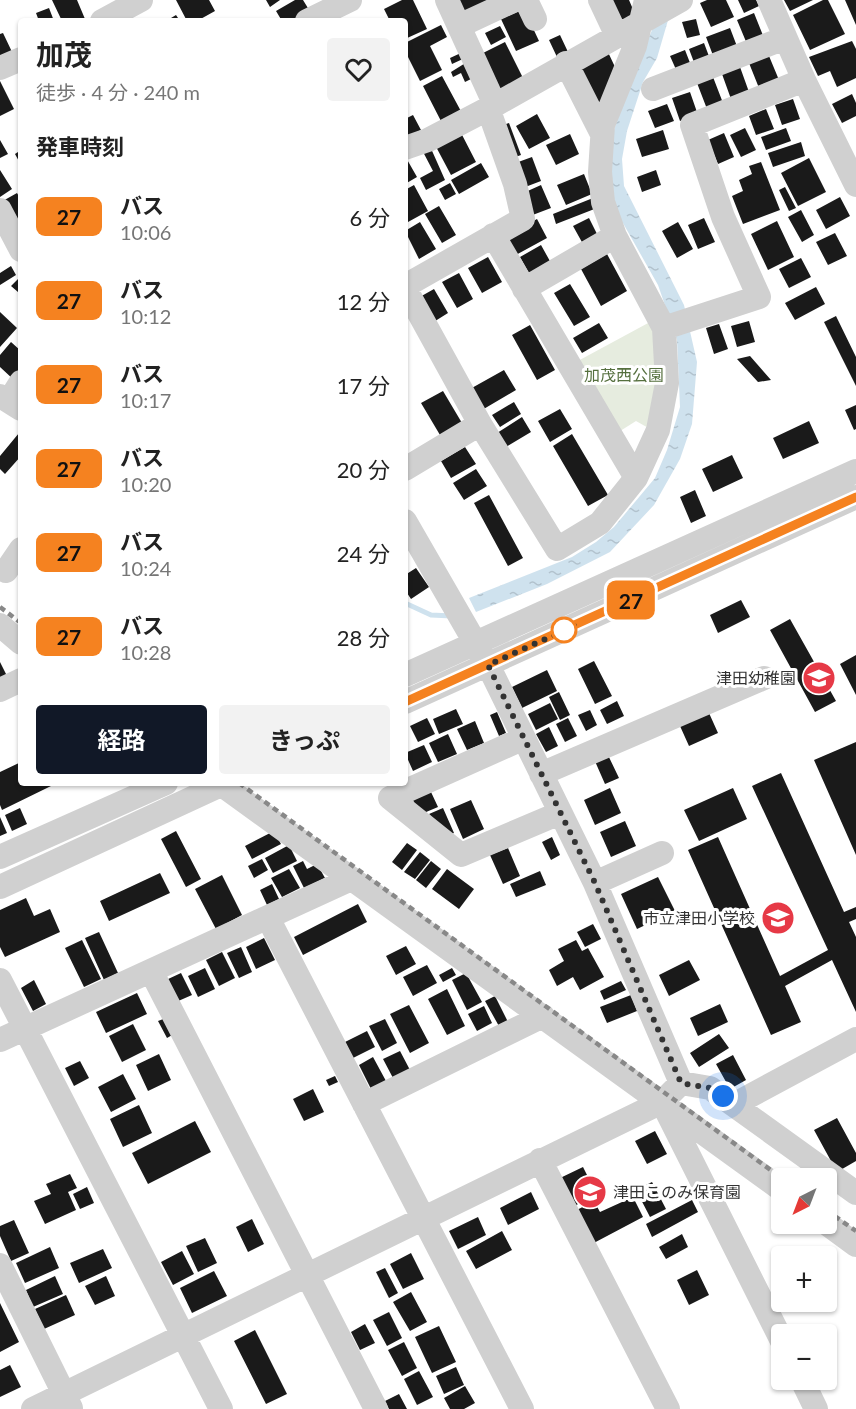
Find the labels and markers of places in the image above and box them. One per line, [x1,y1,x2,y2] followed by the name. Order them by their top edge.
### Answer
[551,617,577,643] unlabelled marker
[801,660,837,696] school or university icon: 津田幼稚園
[716,668,796,687] place label: 津田幼稚園
[760,900,796,936] school or university icon: 市立津田小学校
[643,908,755,927] place label: 市立津田小学校
[572,1174,608,1210] school or university icon: 津田このみ保育園
[613,1182,741,1201] place label: 津田このみ保育園

